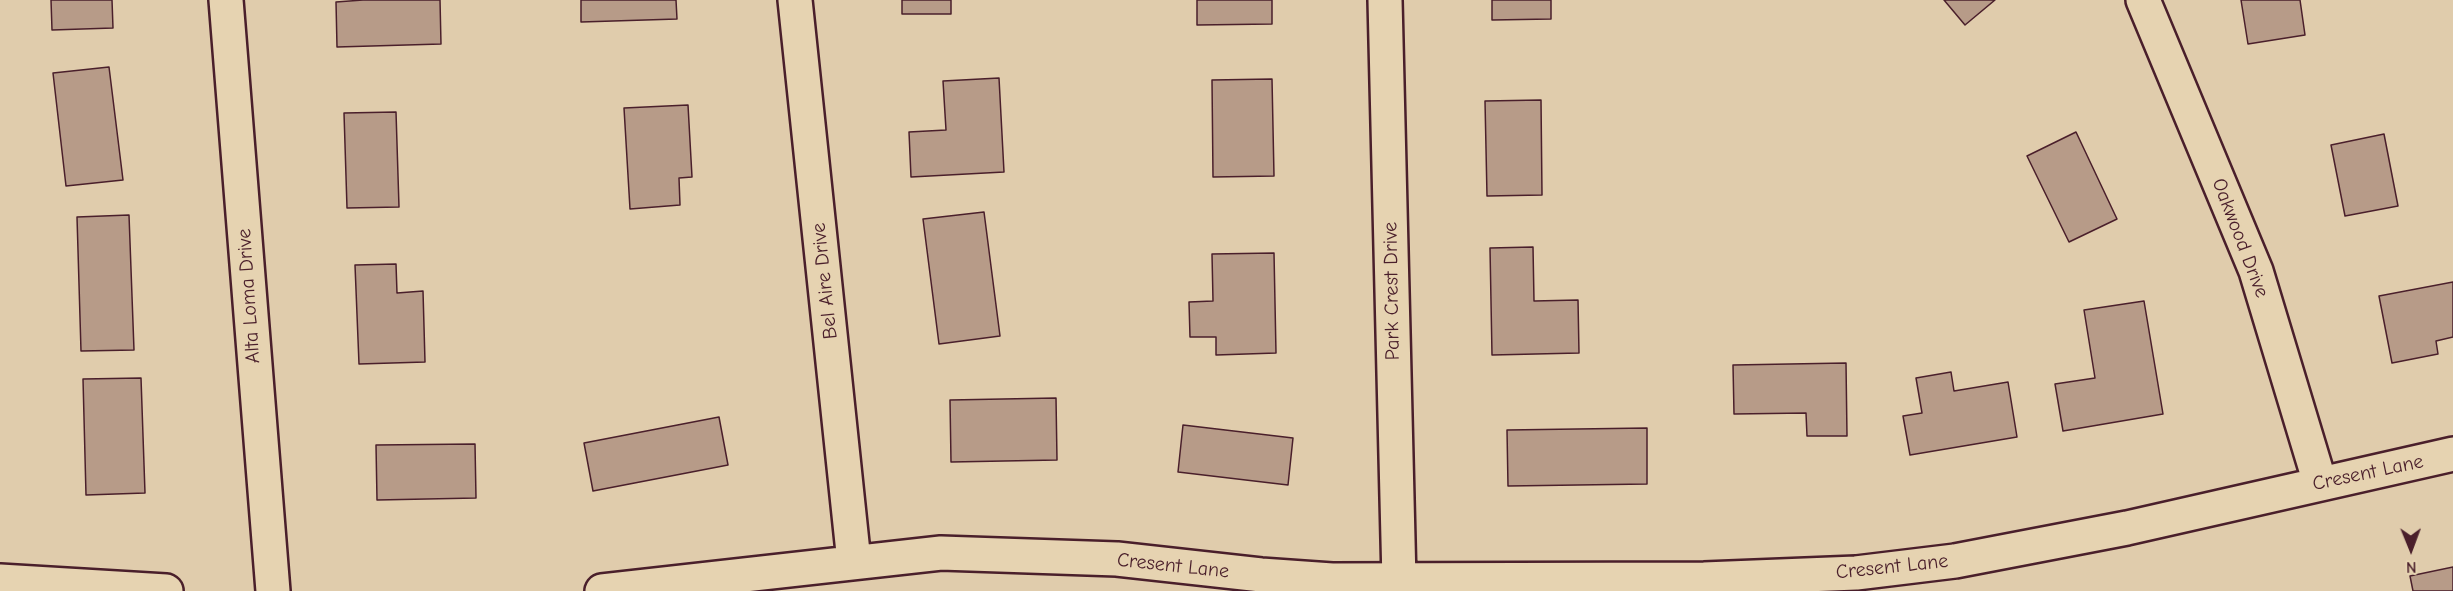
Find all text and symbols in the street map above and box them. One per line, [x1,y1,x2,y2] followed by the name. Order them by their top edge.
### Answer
[2206,175,2274,301] street label: Oakwood Drive
[807,222,843,340] street label: Bel Aire Drive
[1379,222,1405,360] street label: Park Crest Drive
[232,228,266,364] street label: Alta Loma Drive
[2310,450,2426,496] street label: Cresent Lane
[2381,519,2441,579] north arrow
[1116,548,1230,584] street label: Cresent Lane
[1835,549,1949,585] street label: Cresent Lane
[2406,558,2417,576] text: N

